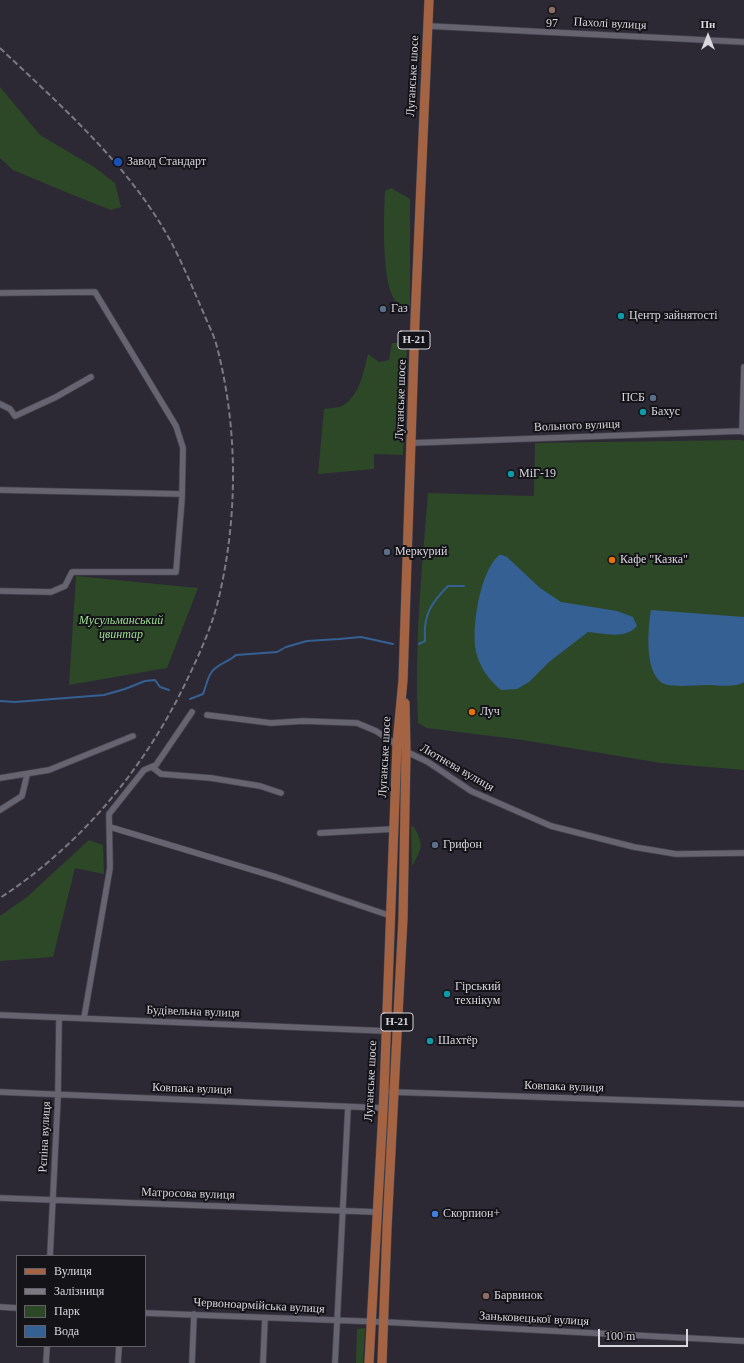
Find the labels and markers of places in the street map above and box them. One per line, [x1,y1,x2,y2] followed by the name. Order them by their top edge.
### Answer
[547,5,557,15] marker: 97
[546,17,558,31] place label: 97
[127,155,206,169] place label: Завод Стандарт
[112,156,124,168] marker: Завод Стандарт
[391,302,408,316] place label: Газ
[378,304,388,314] marker: Газ
[629,309,718,323] place label: Центр зайнятості
[616,311,626,321] marker: Центр зайнятості
[621,391,645,405] place label: ПСБ
[648,393,658,403] marker: ПСБ
[651,405,680,419] place label: Бахус
[638,407,648,417] marker: Бахус
[519,467,556,481] place label: МіГ-19
[506,469,516,479] marker: МіГ-19
[395,545,447,559] place label: Меркурий
[382,547,392,557] marker: Меркурий
[620,553,688,567] place label: Кафе "Казка"
[607,555,617,565] marker: Кафе "Казка"
[480,705,500,719] place label: Луч
[467,707,477,717] marker: Луч
[443,838,482,852] place label: Грифон
[430,840,440,850] marker: Грифон
[455,980,501,1008] place label: Гірський технікум
[442,989,452,999] marker: Гірський технікум
[438,1034,478,1048] place label: Шахтёр
[425,1036,435,1046] marker: Шахтёр
[443,1207,500,1221] place label: Скорпион+
[430,1209,440,1219] marker: Скорпион+
[494,1289,543,1303] place label: Барвинок
[481,1291,491,1301] marker: Барвинок

